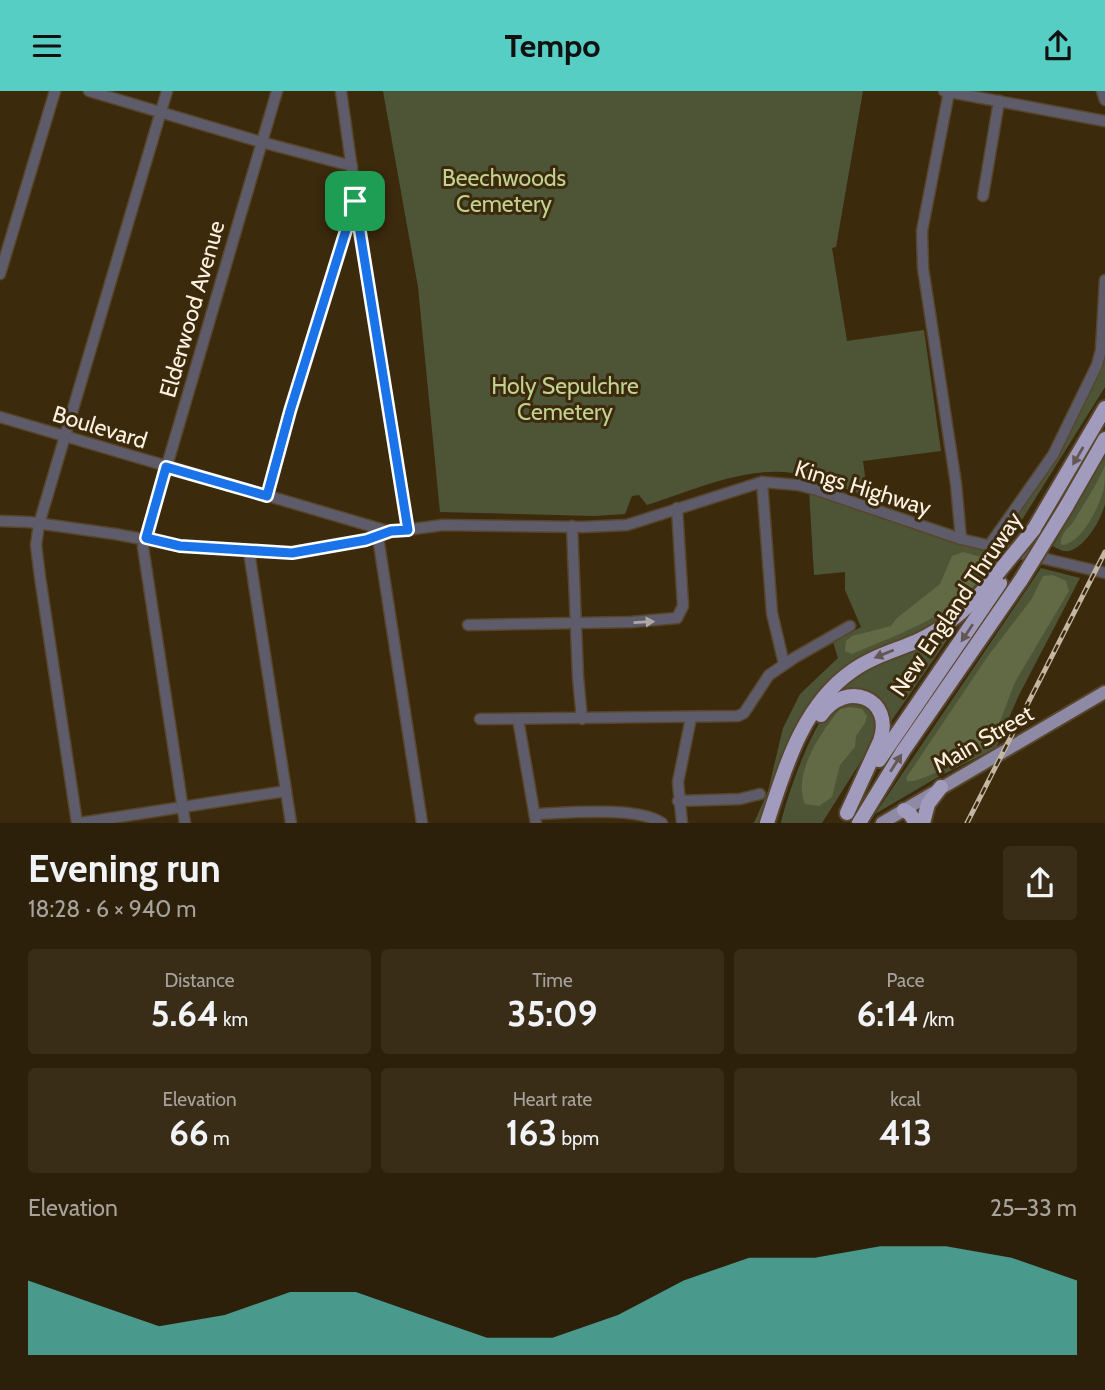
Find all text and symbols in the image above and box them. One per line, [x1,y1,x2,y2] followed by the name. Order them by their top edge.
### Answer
[504,26,601,65] text: Tempo
[28,27,66,65] icon: menu
[1039,27,1077,65] icon: share
[442,164,566,218] park label: Beechwoods Cemetery
[325,171,385,231] pin
[336,182,374,220] icon: arrive
[153,217,231,401] street label: Elderwood Avenue
[491,372,639,426] park label: Holy Sepulchre Cemetery
[49,399,151,455] street label: Boulevard
[1072,446,1084,466] one-way arrow
[792,454,935,522] street label: Kings Highway
[884,506,1028,701] street label: New England Thruway
[633,616,655,627] one-way arrow
[960,624,974,642] one-way arrow
[873,649,894,660] one-way arrow
[928,699,1039,779] street label: Main Street
[889,753,902,773] one-way arrow
[28,845,221,892] text: Evening run
[1003,846,1077,920] button: share
[28,895,197,923] text: 18:28 · 6 × 940 m
[165,969,234,992] text: Distance
[532,969,573,992] text: Time
[887,969,924,992] text: Pace
[151,992,219,1035] text: 5.64
[508,992,597,1035] text: 35:09
[857,992,919,1035] text: 6:14
[219,1008,248,1031] text: km
[919,1008,954,1031] text: /km
[162,1088,237,1111] text: Elevation
[513,1088,592,1111] text: Heart rate
[890,1088,921,1111] text: kcal
[169,1111,209,1154] text: 66
[506,1111,557,1154] text: 163
[879,1111,932,1154] text: 413
[209,1127,230,1150] text: m
[557,1127,599,1150] text: bpm
[28,1194,118,1222] text: Elevation
[990,1194,1077,1222] text: 25–33 m

